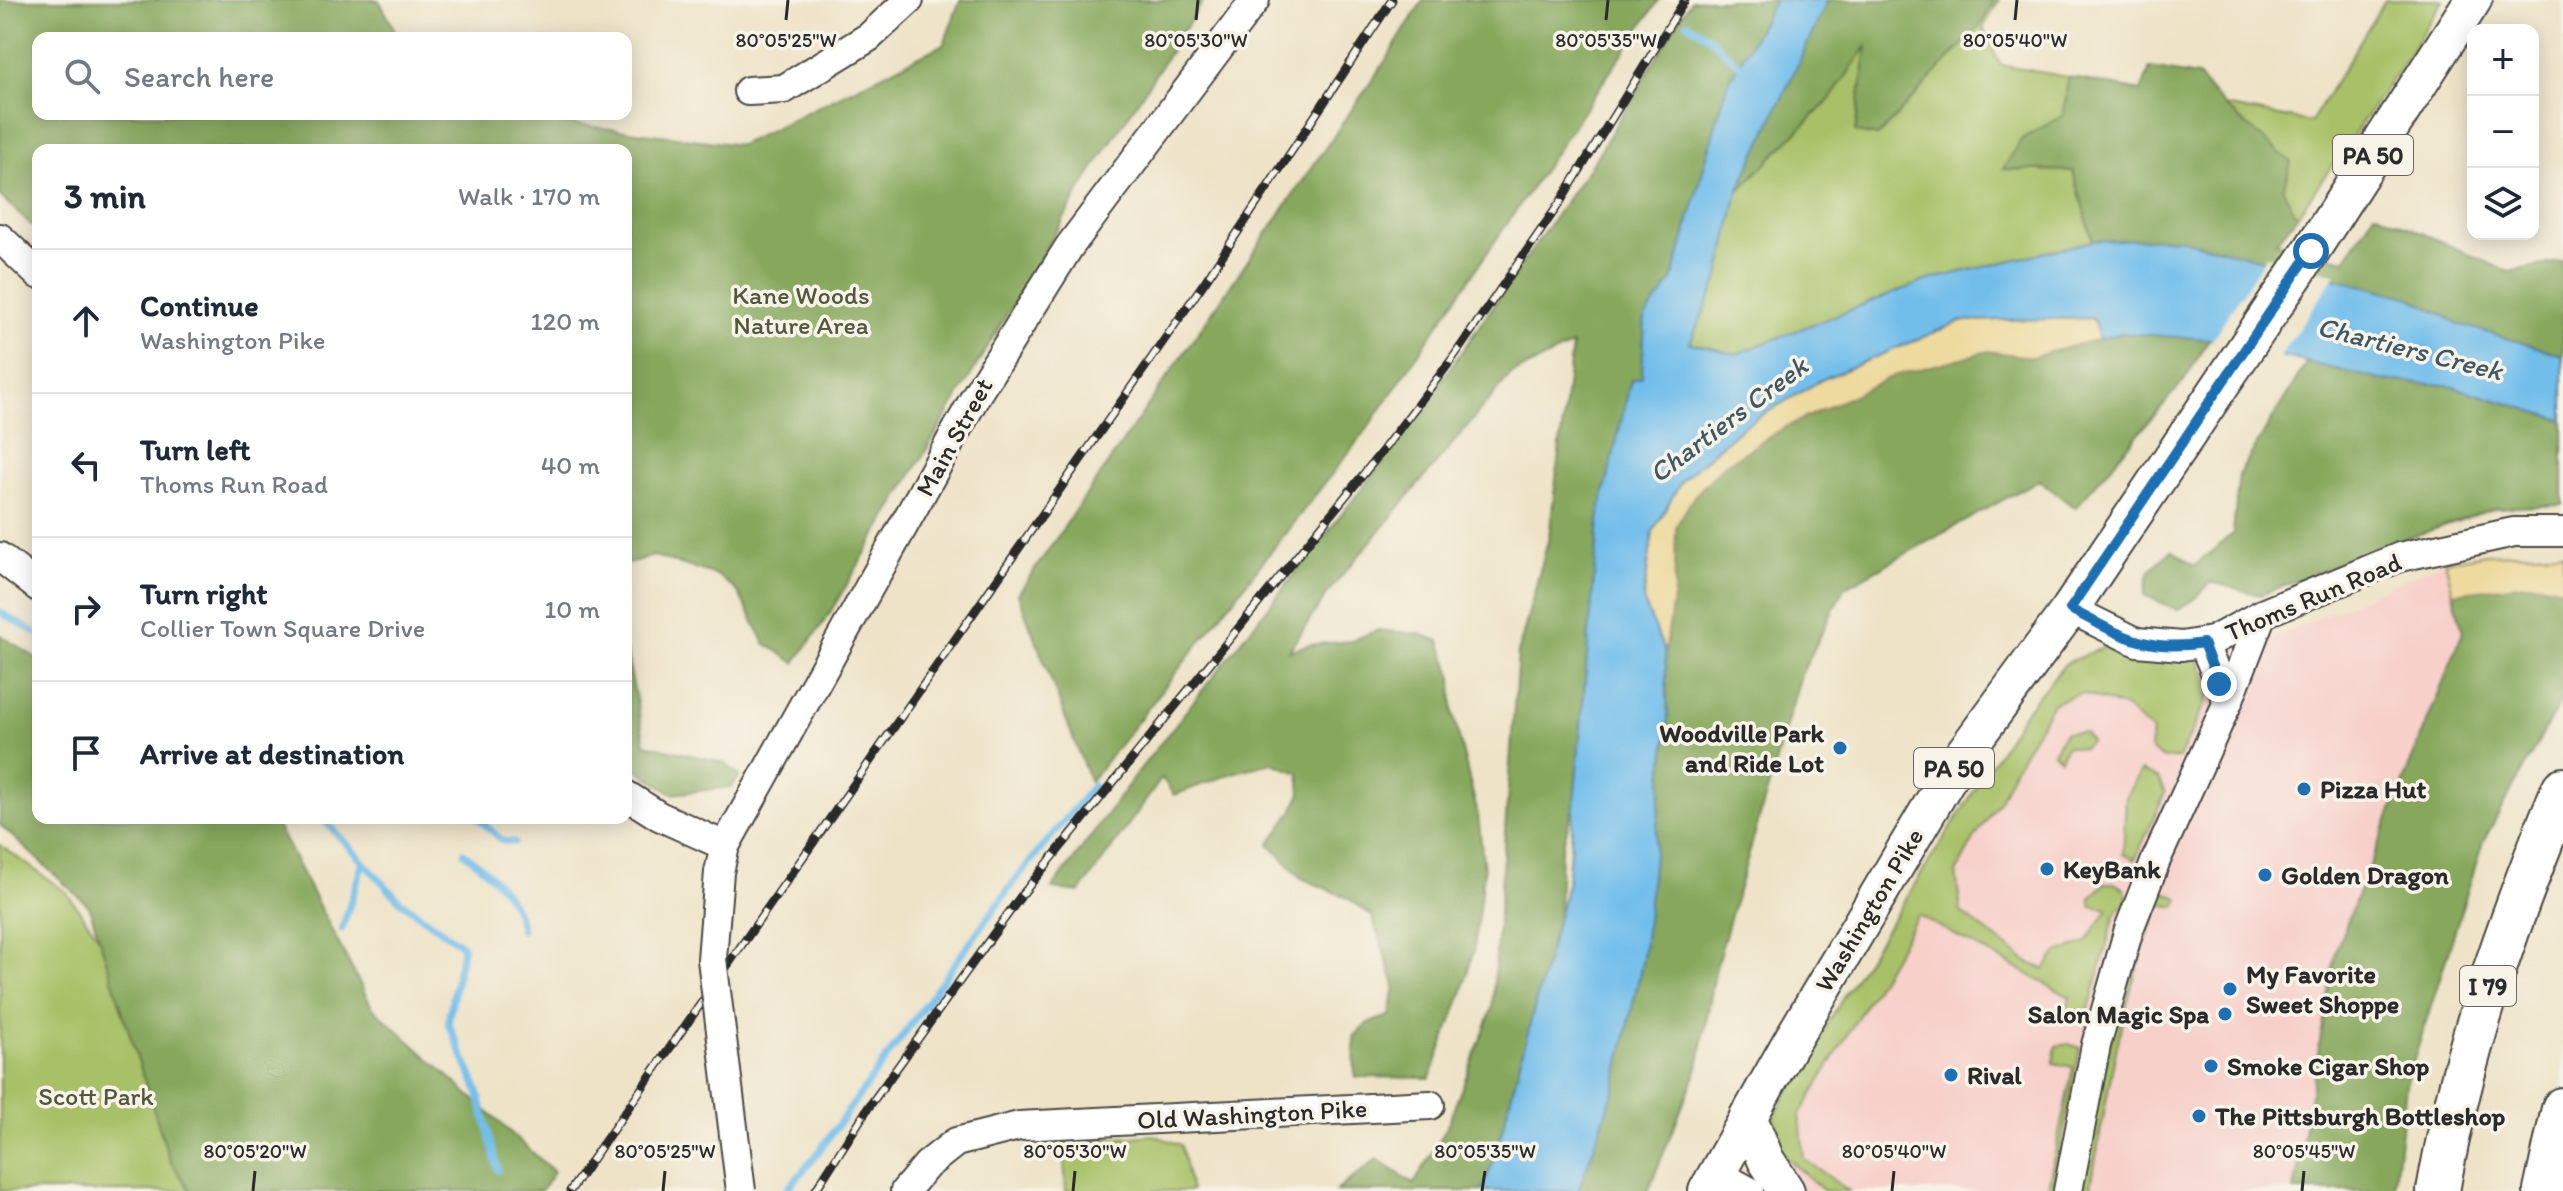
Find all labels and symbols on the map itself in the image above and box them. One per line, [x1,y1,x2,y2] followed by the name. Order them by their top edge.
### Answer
[735,28,837,52] text: 80°05'25"W
[1144,28,1248,52] text: 80°05'30"W
[1555,28,1657,52] text: 80°05'35"W
[1963,28,2067,52] text: 80°05'40"W
[2333,135,2413,175] road number: PA 50
[2293,233,2329,269] route start
[732,279,870,341] park label: Kane Woods Nature Area
[2314,309,2508,388] water label: Chartiers Creek
[1642,347,1815,490] water label: Chartiers Creek
[908,372,1000,502] street label: Main Street
[2220,546,2406,648] street label: Thoms Run Road
[2201,666,2237,702] route end
[1659,717,1825,779] place label: Woodville Park and Ride Lot
[1831,739,1849,757] marker: Woodville Park and Ride Lot
[1914,748,1994,788] road number: PA 50
[2320,773,2426,805] place label: Pizza Hut
[2295,780,2313,798] marker: Pizza Hut
[1808,822,1930,998] street label: Washington Pike
[2063,853,2161,885] place label: KeyBank
[2281,859,2449,891] place label: Golden Dragon
[2038,860,2056,878] marker: KeyBank
[2256,866,2274,884] marker: Golden Dragon
[2246,958,2399,1020] place label: My Favorite Sweet Shoppe
[2460,966,2516,1006] road number: I 79
[2221,980,2239,998] marker: My Favorite Sweet Shoppe
[2028,998,2209,1030] place label: Salon Magic Spa
[2216,1005,2234,1023] marker: Salon Magic Spa
[2227,1050,2430,1082] place label: Smoke Cigar Shop
[2202,1057,2220,1075] marker: Smoke Cigar Shop
[1967,1059,2022,1091] place label: Rival
[1942,1066,1960,1084] marker: Rival
[38,1080,154,1112] park label: Scott Park
[1136,1092,1368,1136] street label: Old Washington Pike
[2214,1100,2506,1132] place label: The Pittsburgh Bottleshop
[2190,1107,2208,1125] marker: The Pittsburgh Bottleshop
[204,1139,306,1163] text: 80°05'20"W
[614,1139,716,1163] text: 80°05'25"W
[1023,1139,1127,1163] text: 80°05'30"W
[1434,1139,1536,1163] text: 80°05'35"W
[1842,1139,1946,1163] text: 80°05'40"W
[2253,1139,2355,1163] text: 80°05'45"W

